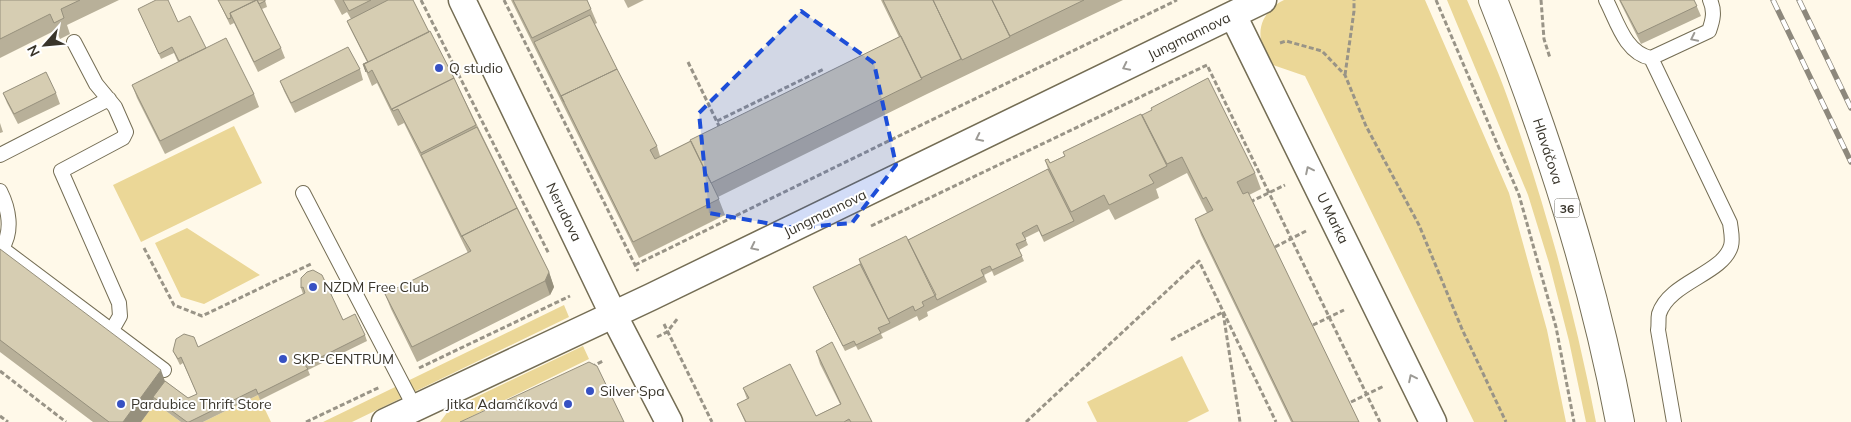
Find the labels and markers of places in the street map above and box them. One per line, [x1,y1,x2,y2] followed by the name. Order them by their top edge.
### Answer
[449,59,503,77] place label: Q studio
[433,62,445,74] marker: Q studio
[323,278,429,296] place label: NZDM Free Club
[307,281,319,293] marker: NZDM Free Club
[293,350,394,368] place label: SKP-CENTRUM
[277,353,289,365] marker: SKP-CENTRUM
[600,382,665,400] place label: Silver Spa
[584,385,596,397] marker: Silver Spa
[131,395,272,413] place label: Pardubice Thrift Store
[446,395,558,413] place label: Jitka Adamčíková
[115,398,127,410] marker: Pardubice Thrift Store
[562,398,574,410] marker: Jitka Adamčíková

